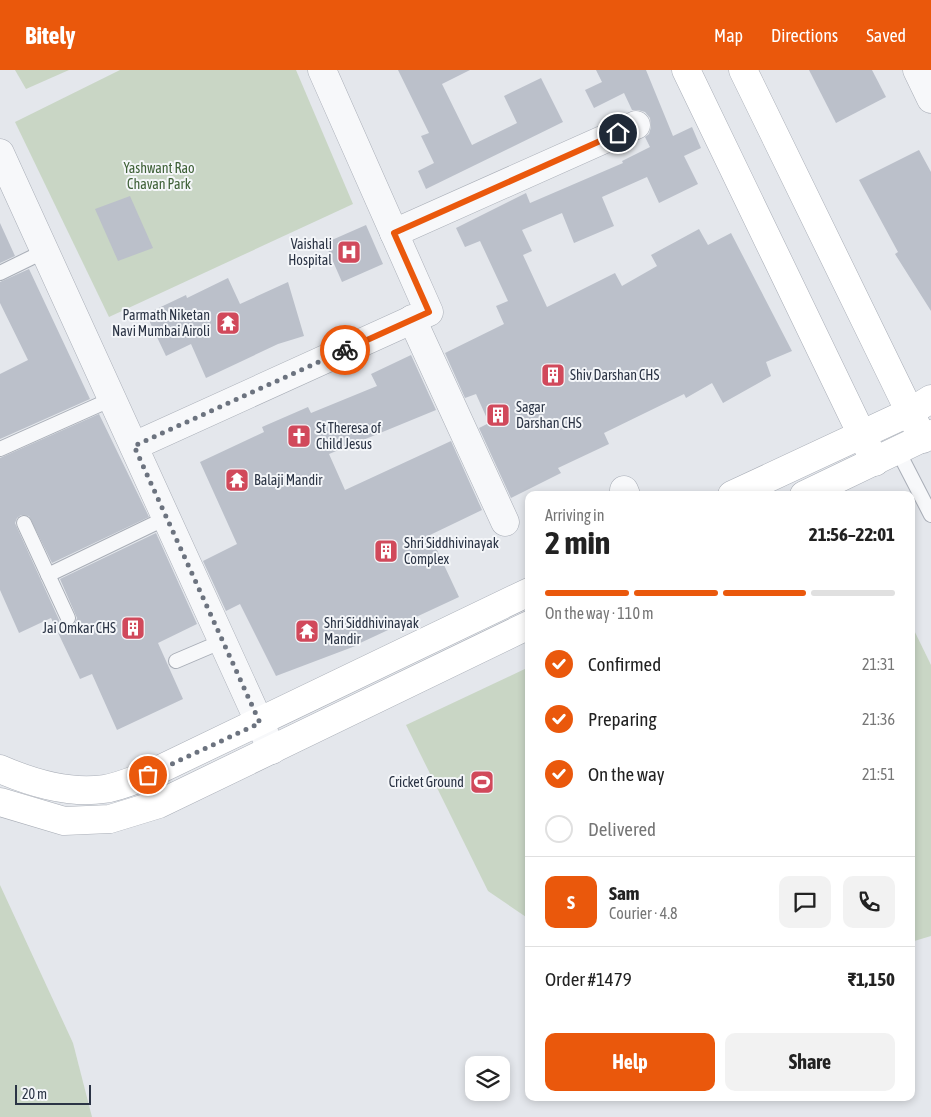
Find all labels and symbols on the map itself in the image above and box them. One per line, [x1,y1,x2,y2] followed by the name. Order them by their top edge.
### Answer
[597,112,639,154] pin
[123,160,195,192] park label: Yashwant Rao Chavan Park
[288,236,332,268] place label: Vaishali Hospital
[336,239,362,265] hospital icon: Vaishali Hospital
[112,307,210,339] place label: Parmath Niketan Navi Mumbai Airoli
[215,310,241,336] temple icon: Parmath Niketan Navi Mumbai Airoli
[320,325,370,375] courier
[540,362,566,388] building icon: Shiv Darshan CHS
[570,367,659,383] place label: Shiv Darshan CHS
[516,399,582,431] place label: Sagar Darshan CHS
[485,402,511,428] building icon: Sagar Darshan CHS
[316,420,381,452] place label: St Theresa of Child Jesus
[286,423,312,449] church icon: St Theresa of Child Jesus
[224,467,250,493] temple icon: Balaji Mandir
[254,472,323,488] place label: Balaji Mandir
[404,535,499,567] place label: Shri Siddhivinayak Complex
[373,538,399,564] building icon: Shri Siddhivinayak Complex
[120,615,146,641] building icon: Jai Omkar CHS
[324,615,419,647] place label: Shri Siddhivinayak Mandir
[294,618,320,644] temple icon: Shri Siddhivinayak Mandir
[43,620,116,636] place label: Jai Omkar CHS
[127,754,169,796] pin
[469,769,495,795] sports icon: Cricket Ground
[389,774,464,790] place label: Cricket Ground
[15,1082,91,1105] scale bar

